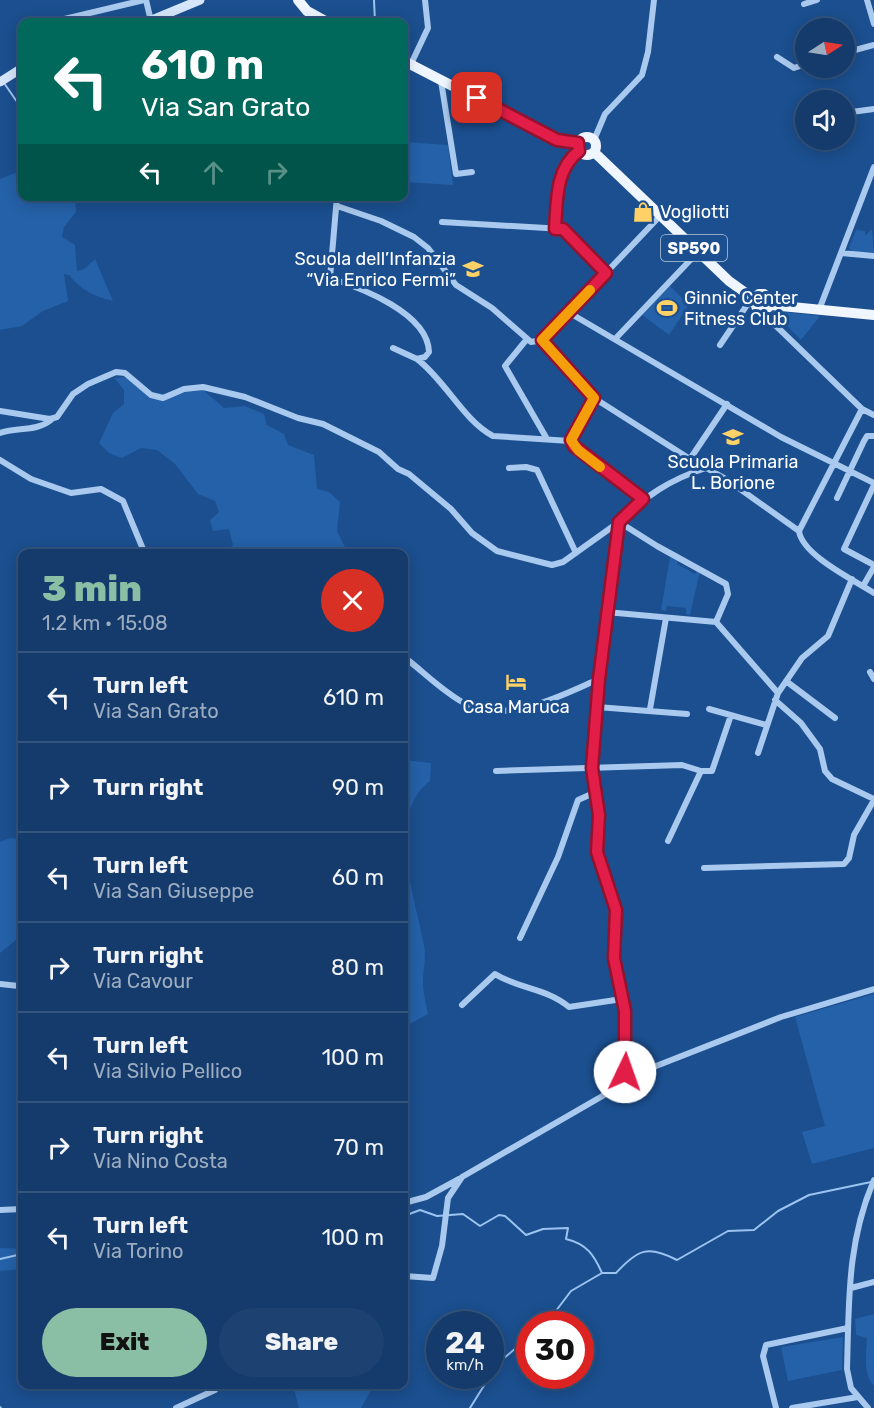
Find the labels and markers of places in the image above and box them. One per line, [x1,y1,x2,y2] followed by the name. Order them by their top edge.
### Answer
[451,72,502,123] pin
[631,200,655,224] shop icon: Vogliotti
[660,201,729,223] place label: Vogliotti
[295,248,456,291] place label: Scuola dell’Infanzia “Via Enrico Fermi”
[461,257,485,281] school or university icon: Scuola dell’Infanzia “Via Enrico Fermi”
[684,287,798,330] place label: Ginnic Center Fitness Club
[655,296,679,320] sports icon: Ginnic Center Fitness Club
[721,425,745,449] school or university icon: Scuola Primaria L. Borione
[668,451,798,494] place label: Scuola Primaria L. Borione
[504,670,528,694] hotel icon: Casa Maruca
[462,696,570,718] place label: Casa Maruca

